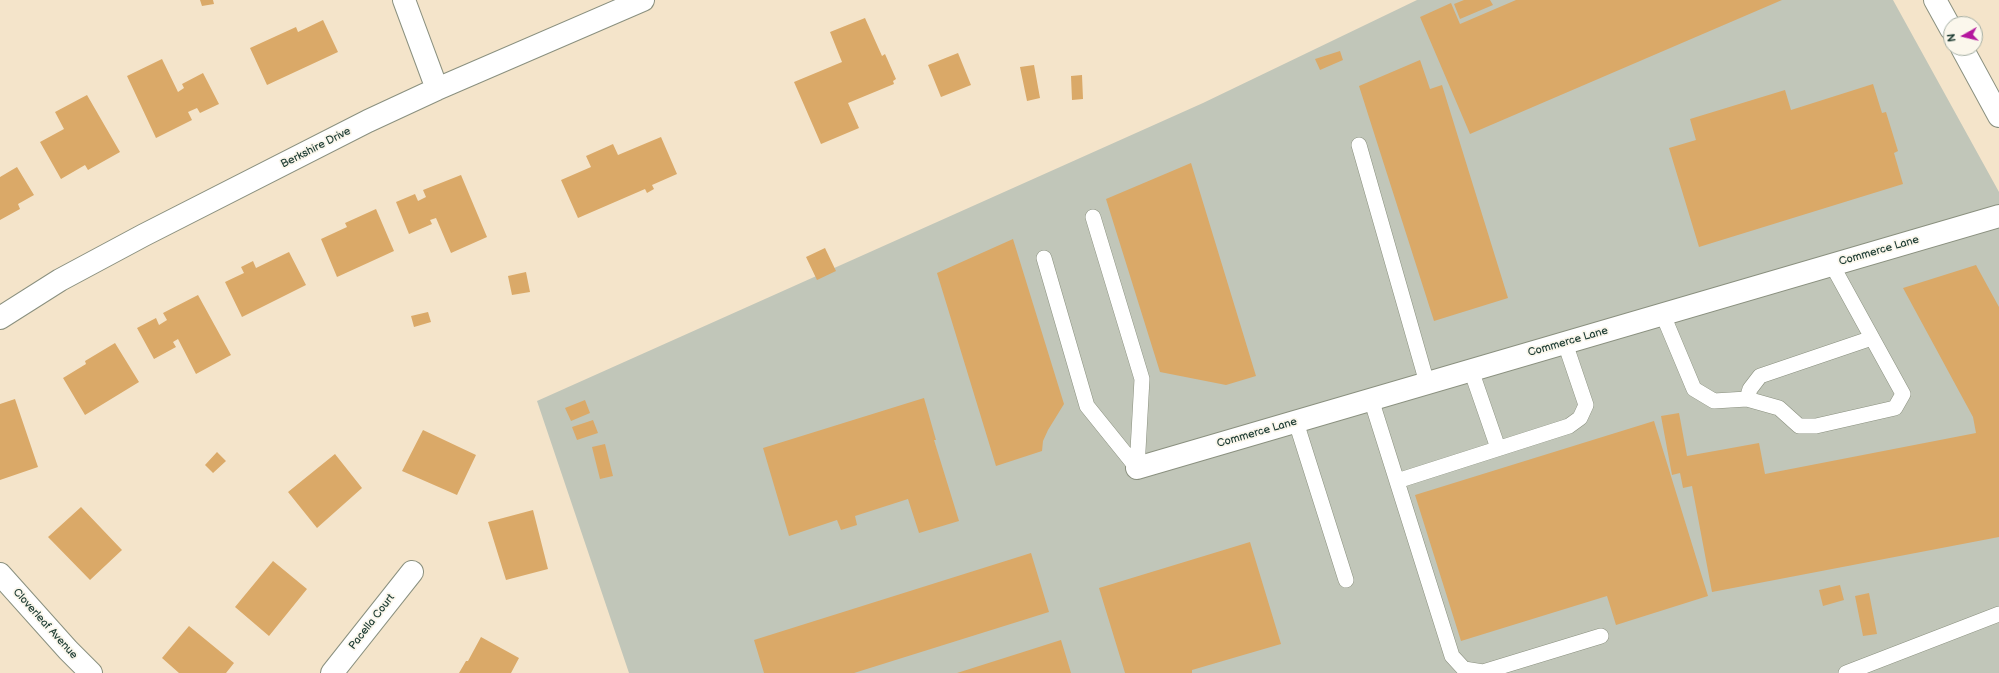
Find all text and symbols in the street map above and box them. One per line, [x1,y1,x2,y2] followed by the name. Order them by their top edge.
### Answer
[1943,16,1983,56] north arrow
[1945,33,1959,43] text: N
[279,125,353,171] street label: Berkshire Drive
[1837,233,1921,269] street label: Commerce Lane
[1526,324,1610,360] street label: Commerce Lane
[1215,415,1299,451] street label: Commerce Lane
[10,586,80,662] street label: Cloverleaf Avenue
[346,592,398,652] street label: Pacella Court

